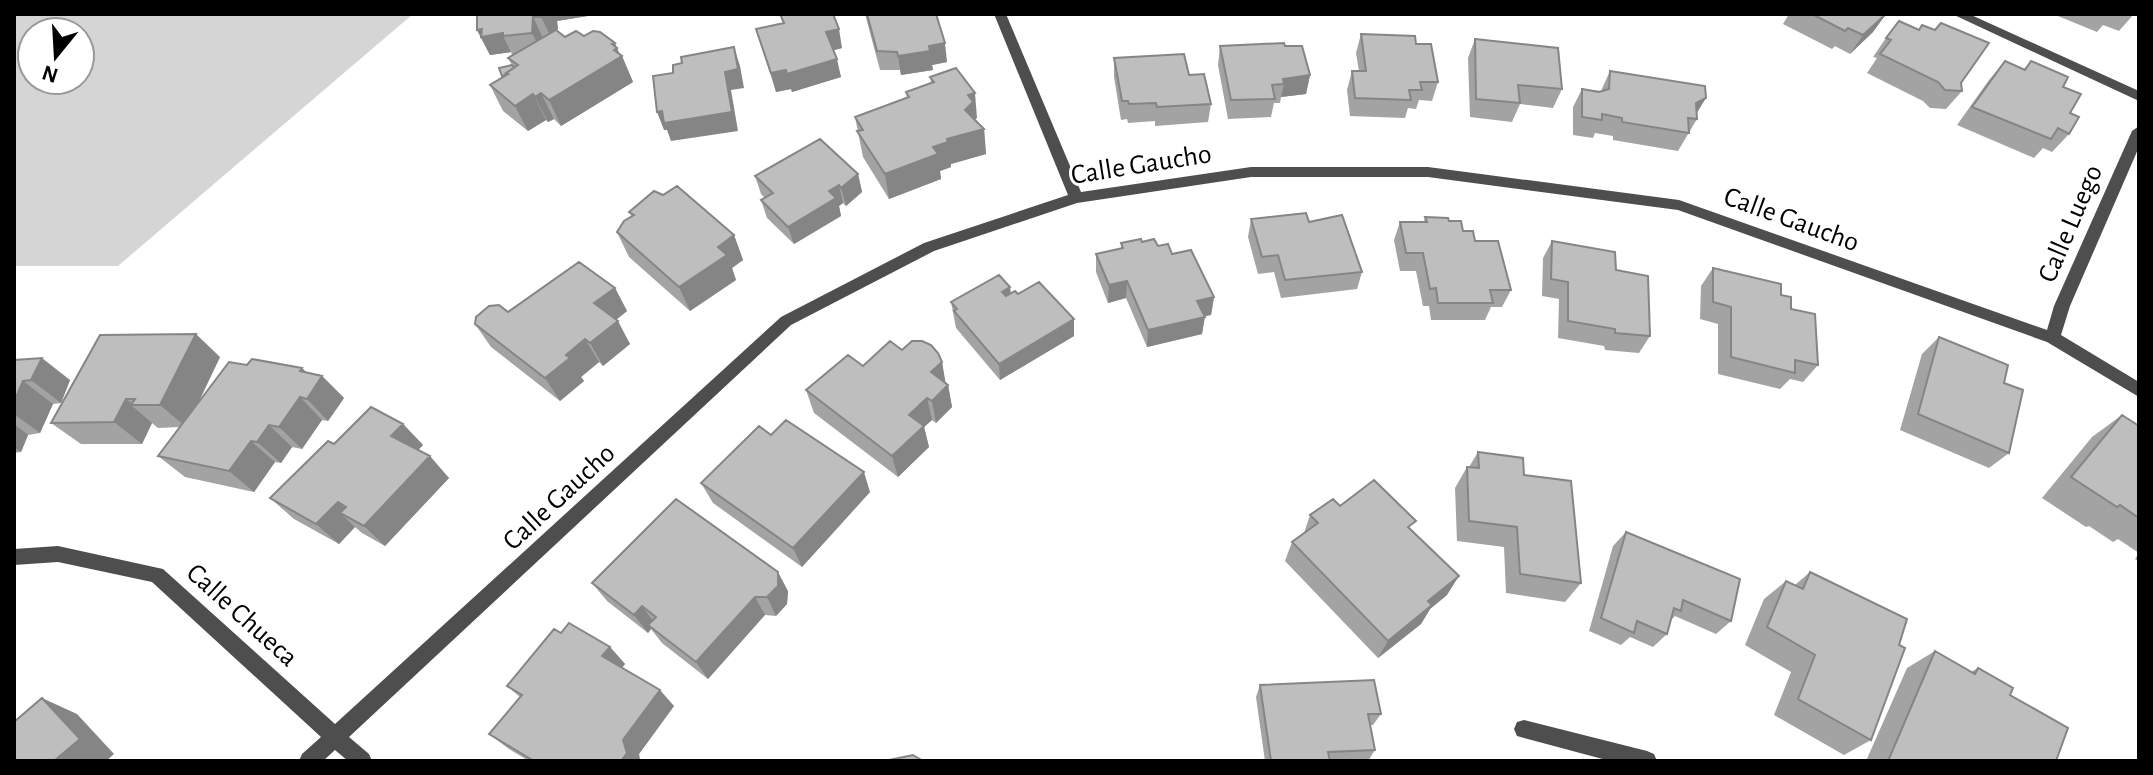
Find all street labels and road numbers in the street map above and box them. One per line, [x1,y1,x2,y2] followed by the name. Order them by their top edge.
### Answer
[1069,140,1213,190] street label: Calle Gaucho
[2034,161,2108,287] street label: Calle Luego
[1720,182,1863,257] street label: Calle Gaucho
[498,439,621,556] street label: Calle Gaucho
[181,559,303,672] street label: Calle Chueca

